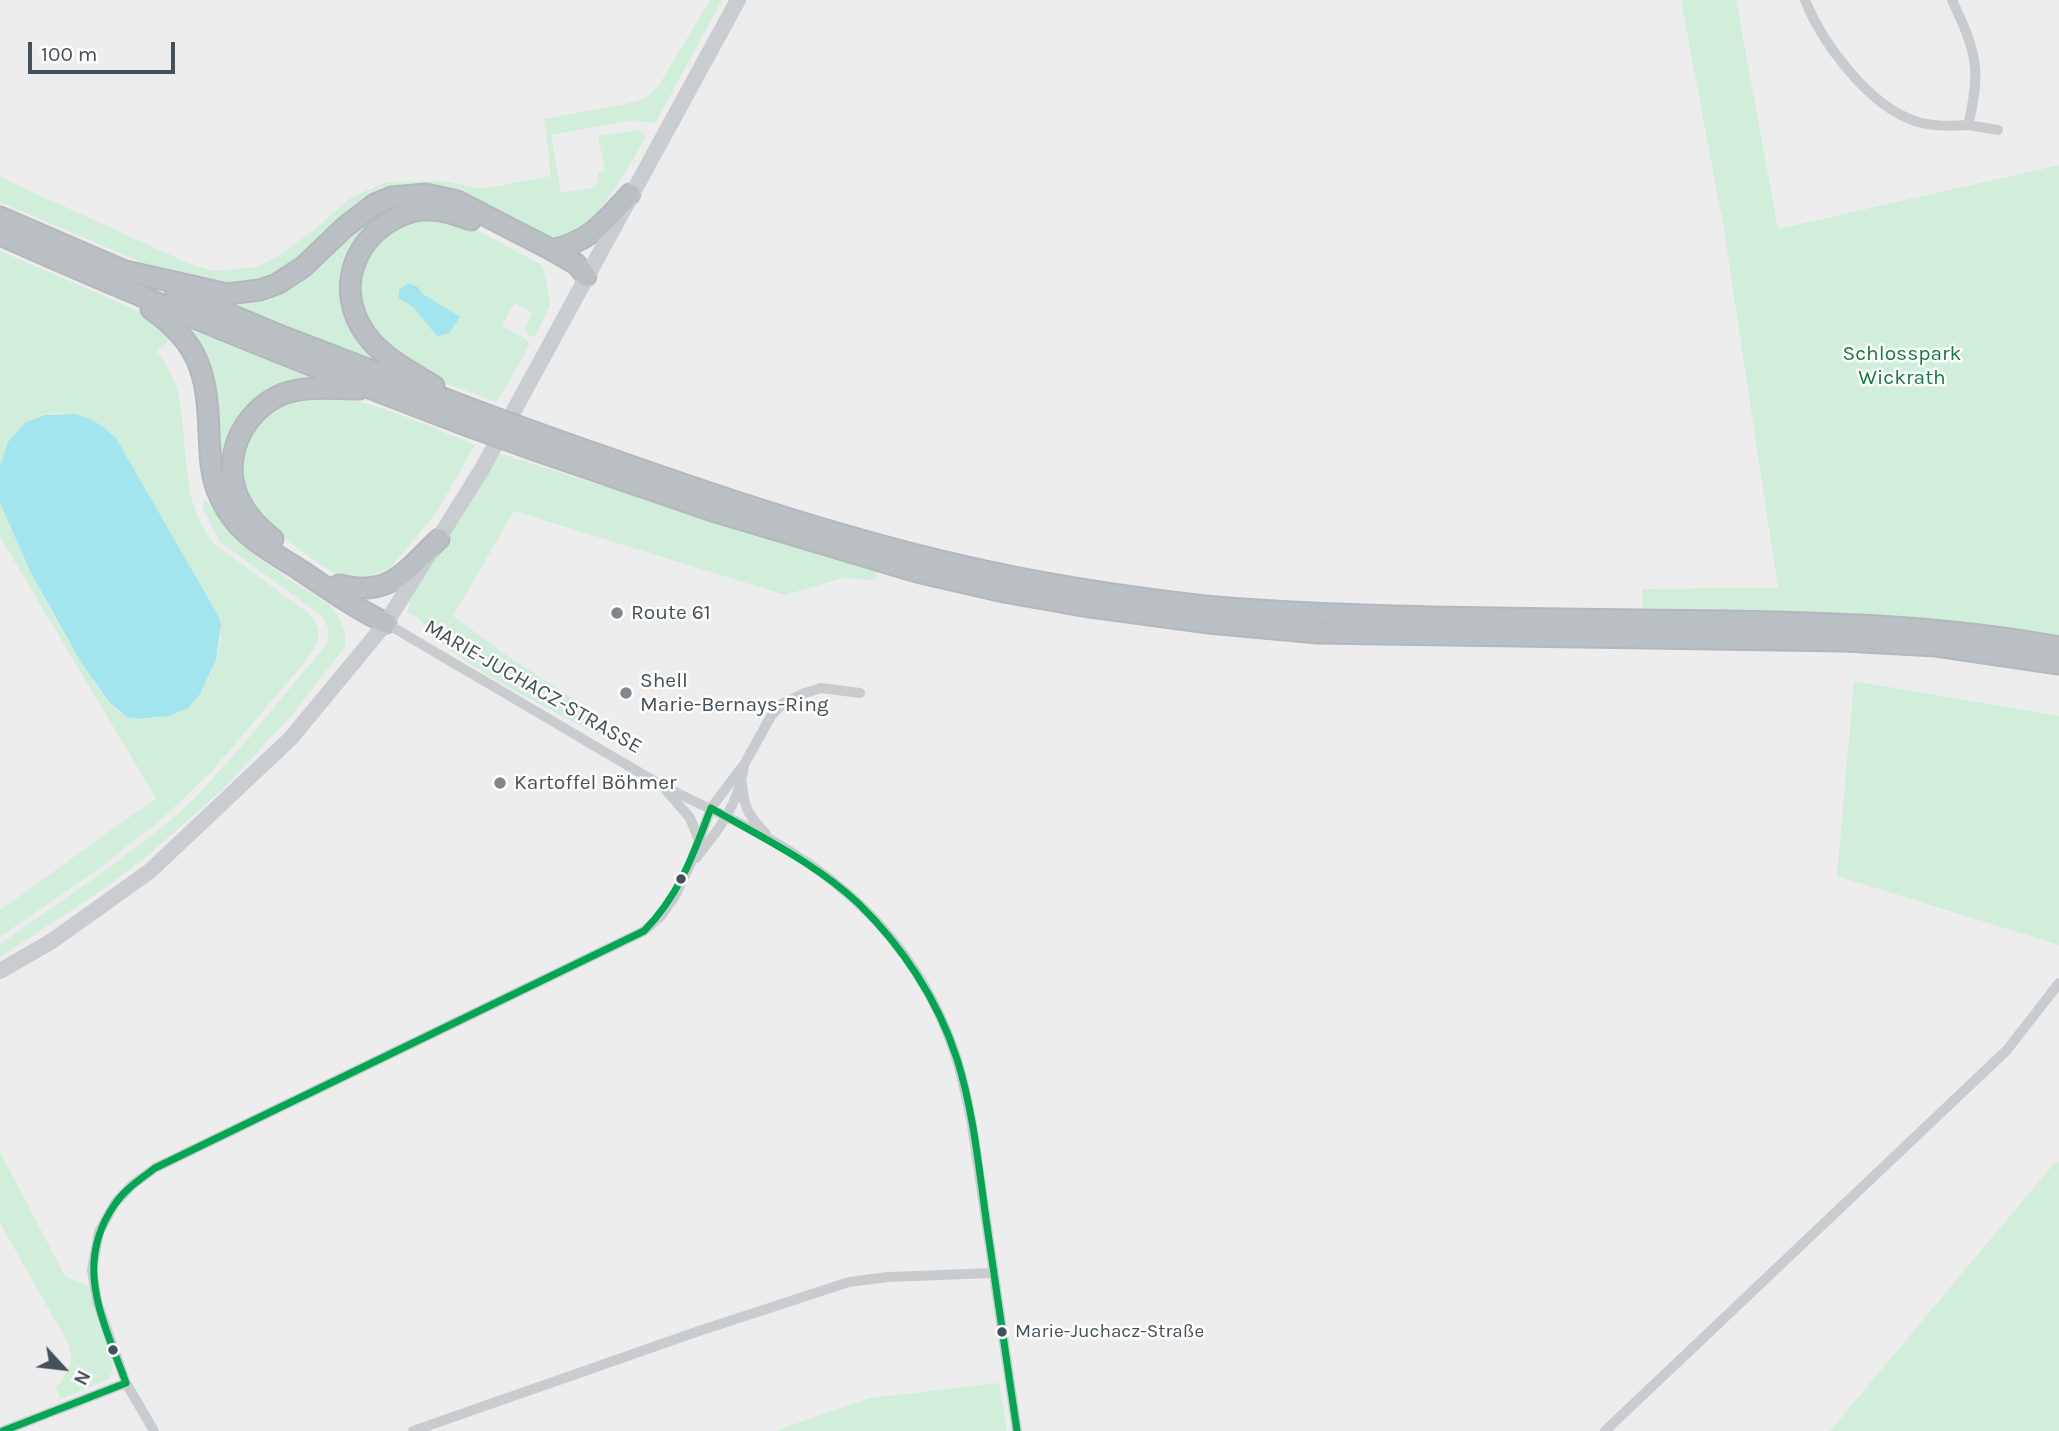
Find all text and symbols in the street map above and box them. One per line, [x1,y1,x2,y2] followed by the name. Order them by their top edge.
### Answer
[32,28,178,72] scale bar
[41,42,98,66] text: 100 m
[1843,341,1961,391] park label: Schlosspark Wickrath
[631,600,711,626] place label: Route 61
[609,605,625,621] marker: Route 61
[420,614,646,760] street label: MARIE-JUCHACZ-STRASSE
[640,668,829,718] place label: Shell Marie-Bernays-Ring
[618,685,634,701] marker: Shell Marie-Bernays-Ring
[514,770,677,796] place label: Kartoffel Böhmer
[492,775,508,791] marker: Kartoffel Böhmer
[674,872,688,886] unlabelled marker
[1015,1321,1204,1343] place label: Marie-Juchacz-Straße
[995,1325,1009,1339] marker: Marie-Juchacz-Straße
[28,1333,98,1403] north arrow
[106,1343,120,1357] unlabelled marker
[69,1366,95,1389] text: N

